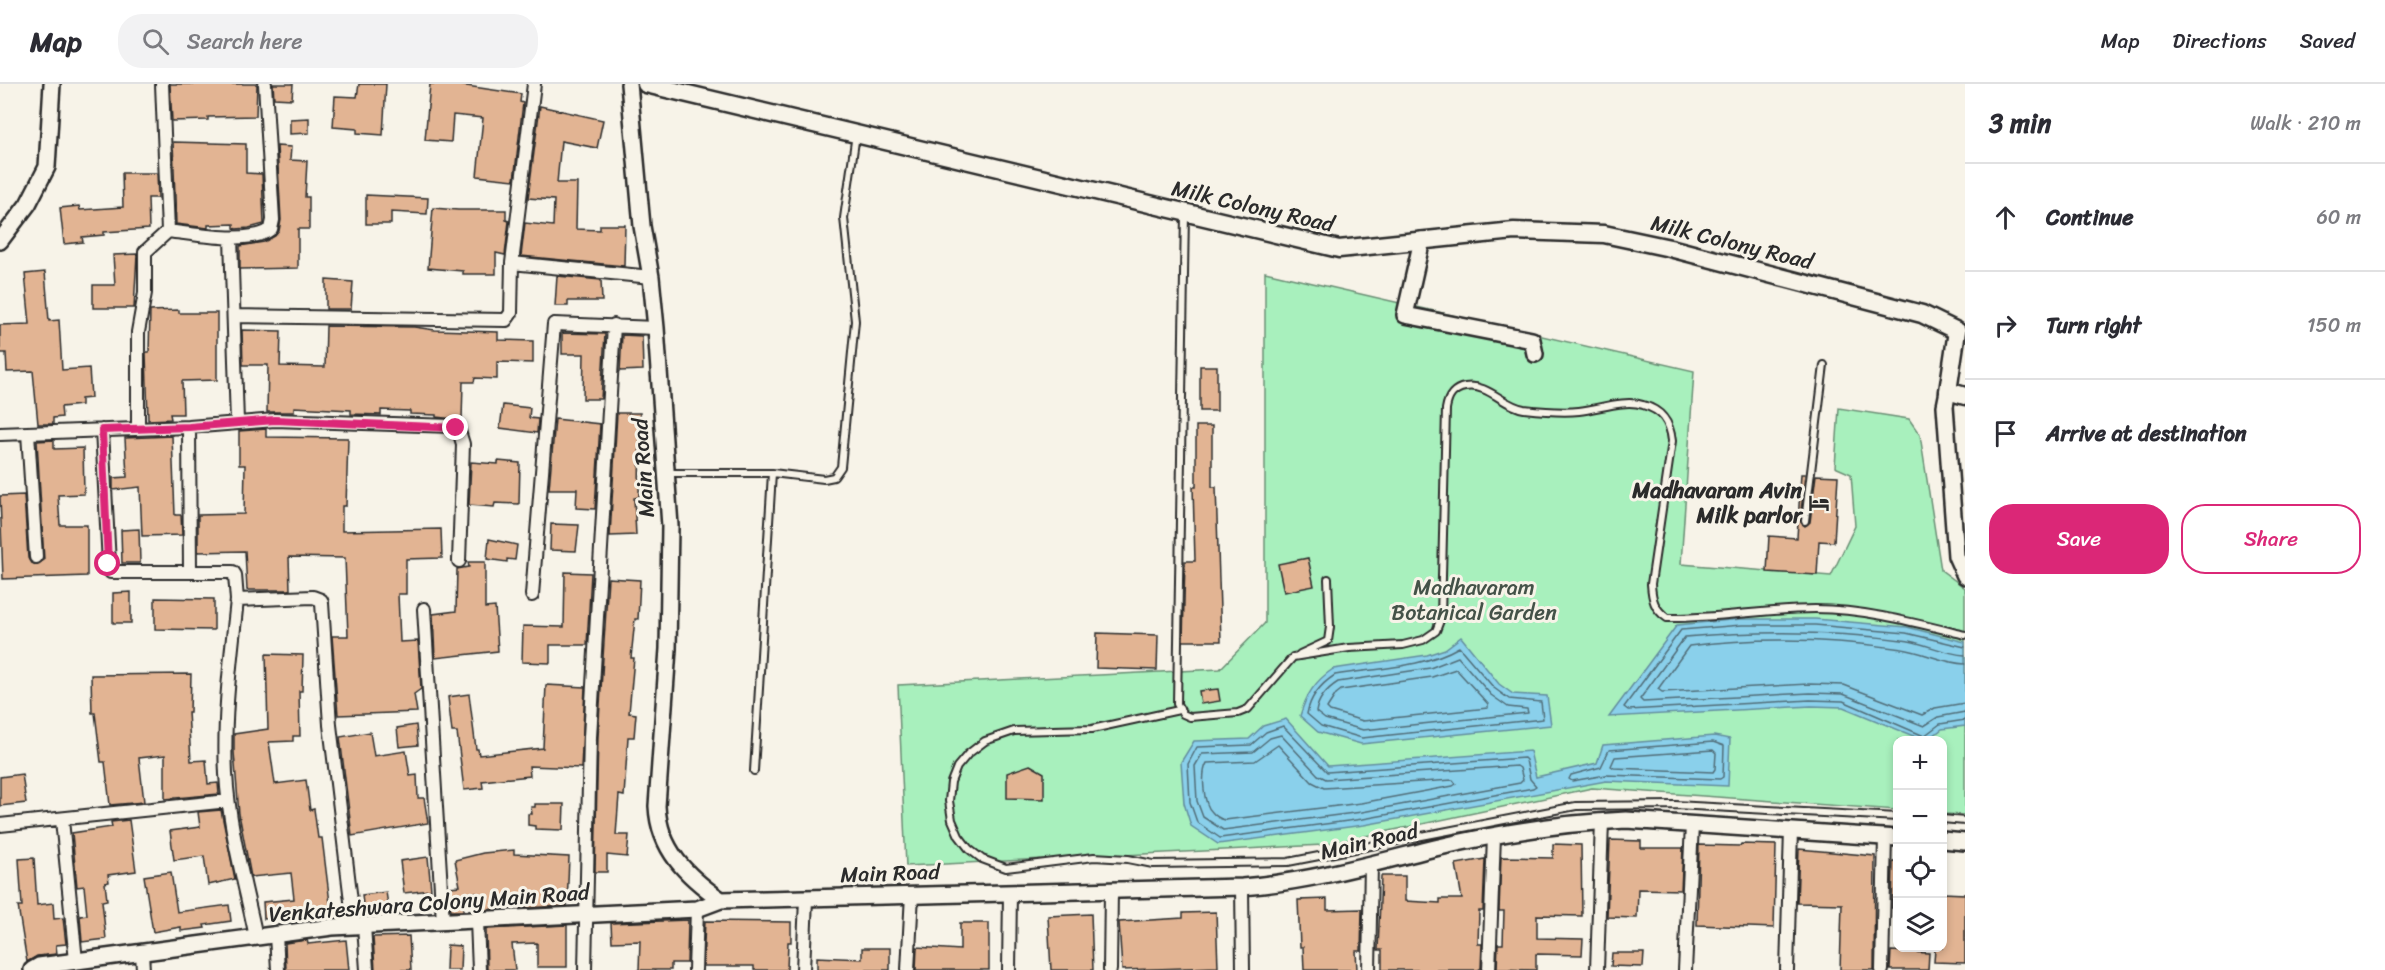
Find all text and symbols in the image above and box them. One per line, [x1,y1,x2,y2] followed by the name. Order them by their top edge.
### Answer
[118,14,538,68] search box
[30,17,82,66] text: Map
[187,22,303,61] text: Search here
[2101,22,2139,60] text: Map
[2172,22,2267,60] text: Directions
[2300,22,2355,60] text: Saved
[139,25,172,58] icon: search
[1989,100,2051,146] text: 3 min
[2250,106,2361,141] text: Walk · 210 m
[1168,168,1340,244] street label: Milk Colony Road
[2046,198,2134,237] text: Continue
[2316,200,2361,235] text: 60 m
[1989,201,2022,234] icon: ahead
[1647,203,1819,281] street label: Milk Colony Road
[2046,306,2141,345] text: Turn right
[2307,308,2361,343] text: 150 m
[1989,309,2022,342] icon: right
[442,414,468,440] route end
[2046,414,2247,453] text: Arrive at destination
[620,416,666,519] street label: Main Road
[1989,417,2022,450] icon: arrive
[1631,471,1804,535] place label: Madhavaram Avin Milk parlor
[1807,491,1831,515] hotel icon: Madhavaram Avin Milk parlor
[1989,504,2169,574] button: Save
[2181,504,2361,574] button: Share
[94,550,120,576] route start
[1391,568,1557,632] park label: Madhavaram Botanical Garden
[1893,736,1947,952] map controls
[1893,736,1947,790] button: +
[1893,790,1947,844] button: −
[1316,810,1423,871] street label: Main Road
[1893,844,1947,898] button: locate
[840,852,942,894] street label: Main Road
[267,872,592,934] street label: Venkateshwara Colony Main Road
[1893,898,1947,952] button: layers

